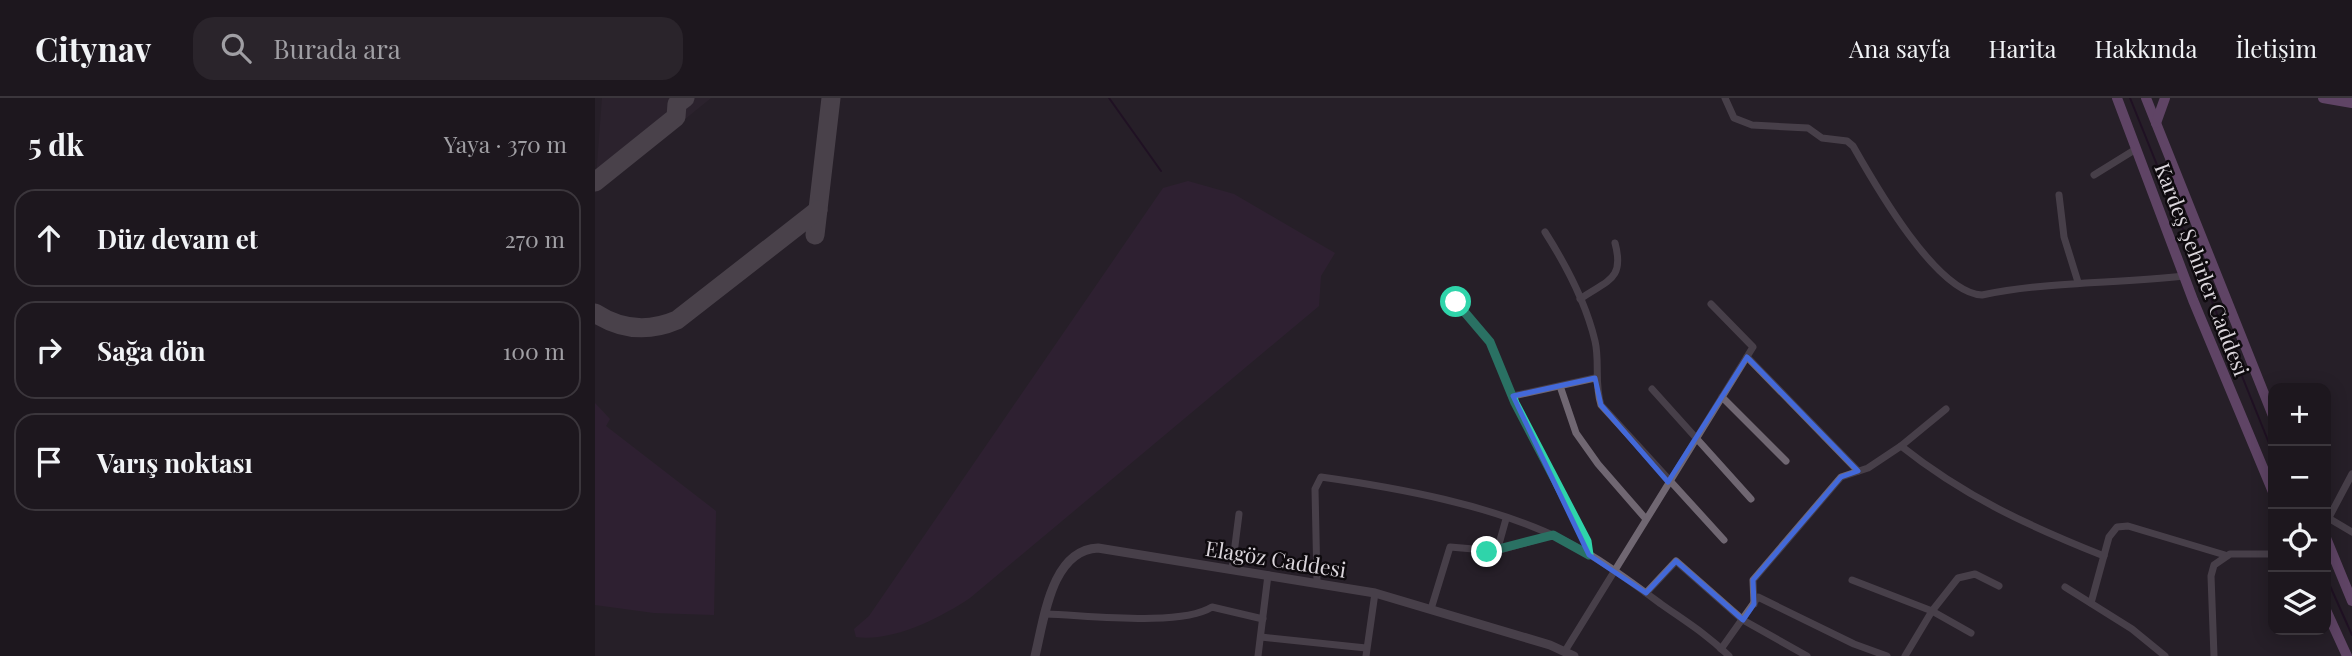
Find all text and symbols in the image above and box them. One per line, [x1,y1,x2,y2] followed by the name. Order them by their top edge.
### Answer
[193,17,683,80] search box
[35,26,151,70] text: Citynav
[217,29,255,67] icon: search
[273,31,401,66] text: Burada ara
[1849,32,1950,64] text: Ana sayfa
[1988,32,2057,64] text: Harita
[2095,32,2197,64] text: Hakkında
[2235,32,2317,64] text: İletişim
[28,124,84,164] text: 5 dk
[444,128,567,159] text: Yaya · 370 m
[2149,158,2257,380] street label: Kardeş Şehirler Caddesi
[30,219,68,257] icon: ahead
[97,221,258,256] text: Düz devam et
[505,223,565,254] text: 270 m
[1440,286,1471,317] route start
[30,331,68,369] icon: right
[97,333,205,368] text: Sağa dön
[503,335,565,366] text: 100 m
[2268,383,2331,635] map controls
[2268,383,2331,446] button: +
[30,443,68,481] icon: arrive
[97,445,253,480] text: Varış noktası
[2268,446,2331,509] button: −
[2268,509,2331,572] button: locate
[1204,533,1348,583] street label: Elagöz Caddesi
[1471,536,1502,567] route end
[2268,572,2331,635] button: layers

